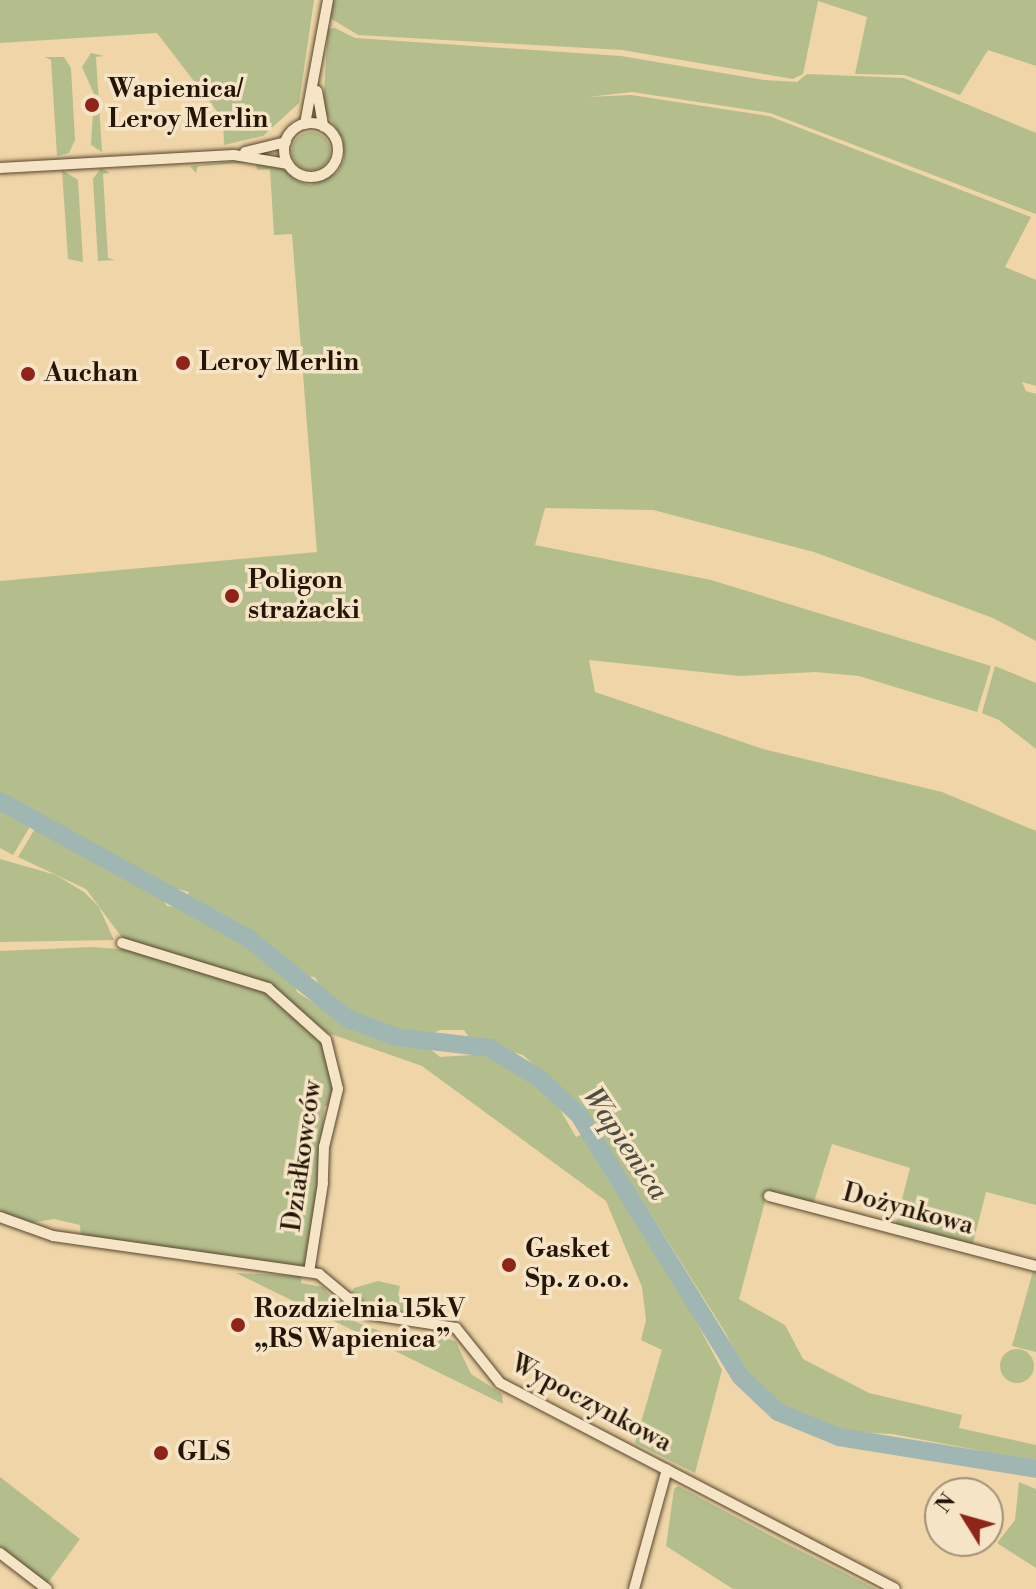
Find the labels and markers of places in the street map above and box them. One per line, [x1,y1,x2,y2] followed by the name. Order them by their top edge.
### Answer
[108,74,268,136] place label: Wapienica/ Leroy Merlin
[83,96,101,114] marker: Wapienica/ Leroy Merlin
[199,347,359,379] place label: Leroy Merlin
[174,354,192,372] marker: Leroy Merlin
[44,358,138,390] place label: Auchan
[19,365,37,383] marker: Auchan
[248,565,360,626] place label: Poligon strażacki
[223,587,241,605] marker: Poligon strażacki
[525,1234,629,1296] place label: Gasket Sp. z o.o.
[500,1256,518,1274] marker: Gasket Sp. z o.o.
[254,1294,465,1356] place label: Rozdzielnia 15kV „RS Wapienica”
[229,1316,247,1334] marker: Rozdzielnia 15kV „RS Wapienica”
[177,1437,230,1469] place label: GLS
[152,1444,170,1462] marker: GLS

